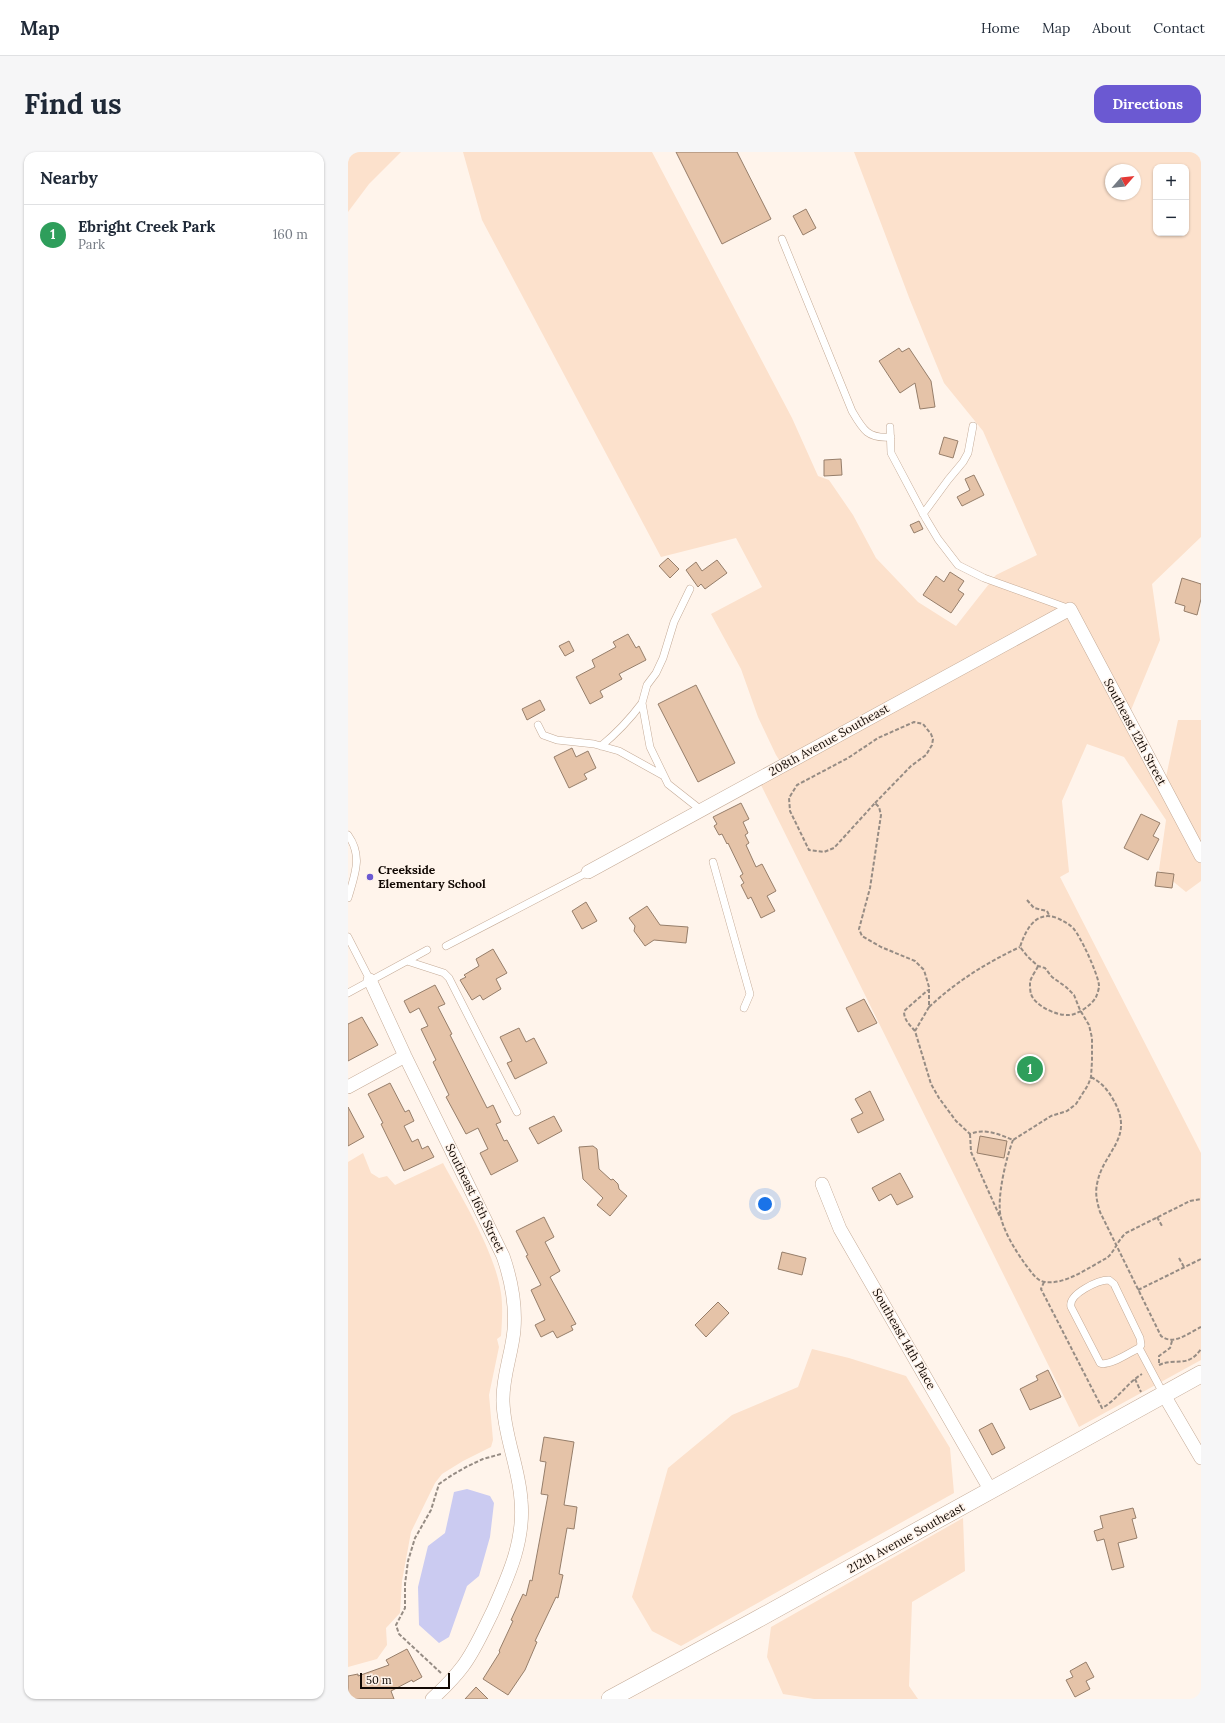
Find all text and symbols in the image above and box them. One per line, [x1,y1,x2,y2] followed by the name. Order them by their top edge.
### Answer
[20,16,60,40] text: Map
[981,19,1020,37] text: Home
[1042,19,1070,37] text: Map
[1092,19,1131,37] text: About
[1153,19,1205,37] text: Contact
[1094,85,1201,123] button: Directions
[24,86,122,122] text: Find us
[1105,164,1141,200] north arrow
[1153,164,1189,236] map controls
[1153,164,1189,200] button: +
[40,167,98,189] text: Nearby
[1153,200,1189,236] button: −
[78,217,215,236] text: Ebright Creek Park
[50,226,56,243] text: 1
[273,226,308,243] text: 160 m
[78,236,105,253] text: Park
[1101,676,1170,788] street label: Southeast 12th Street
[766,700,892,779] street label: 208th Avenue Southeast
[378,862,486,891] place label: Creekside Elementary School
[365,872,375,882] marker: Creekside Elementary School
[1017,1054,1043,1084] pin: 1
[443,1141,508,1255] street label: Southeast 16th Street
[755,1194,775,1214] your location
[869,1286,940,1392] street label: Southeast 14th Place
[844,1499,967,1576] street label: 212th Avenue Southeast
[360,1671,450,1690] scale bar
[366,1673,392,1687] text: 50 m

